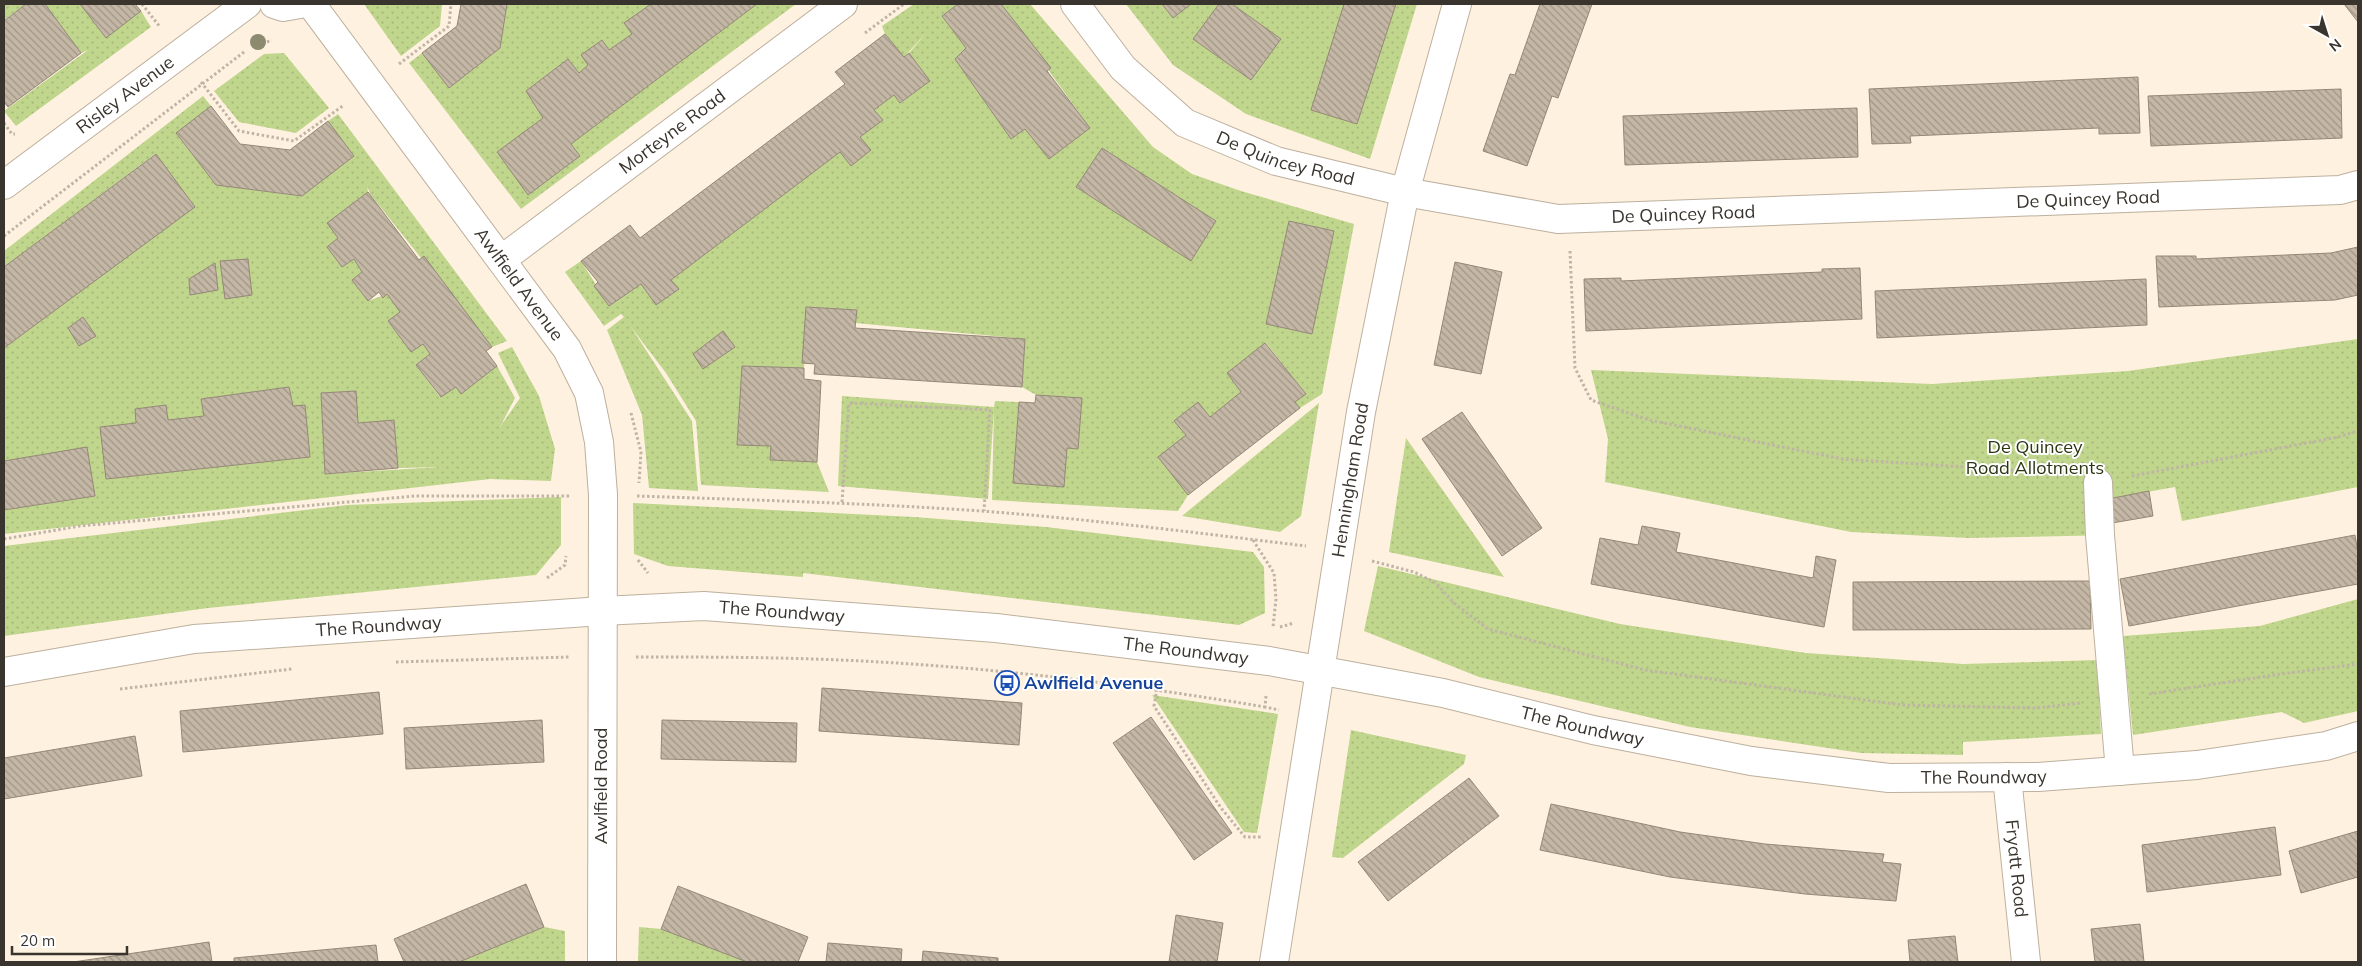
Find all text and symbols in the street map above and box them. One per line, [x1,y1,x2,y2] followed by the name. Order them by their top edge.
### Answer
[2302,10,2352,60] north arrow
[2325,35,2345,55] text: N
[71,50,178,138] street label: Risley Avenue
[614,84,730,179] street label: Morteyne Road
[1213,125,1357,191] street label: De Quincey Road
[2016,185,2160,213] street label: De Quincey Road
[1611,200,1756,228] street label: De Quincey Road
[470,223,569,345] street label: Awlfield Avenue
[1326,400,1374,559] street label: Henningham Road
[1966,435,2104,479] park label: De Quincey Road Allotments
[718,595,846,628] street label: The Roundway
[315,610,443,642] street label: The Roundway
[1122,631,1250,669] street label: The Roundway
[994,670,1020,696] bus stop icon: Awlfield Avenue
[1024,671,1164,694] place label: Awlfield Avenue
[1518,701,1647,751] street label: The Roundway
[589,728,612,844] street label: Awlfield Road
[1921,764,2048,789] street label: The Roundway
[2000,818,2033,919] street label: Fryatt Road
[12,924,128,956] scale bar
[20,931,55,950] text: 20 m

